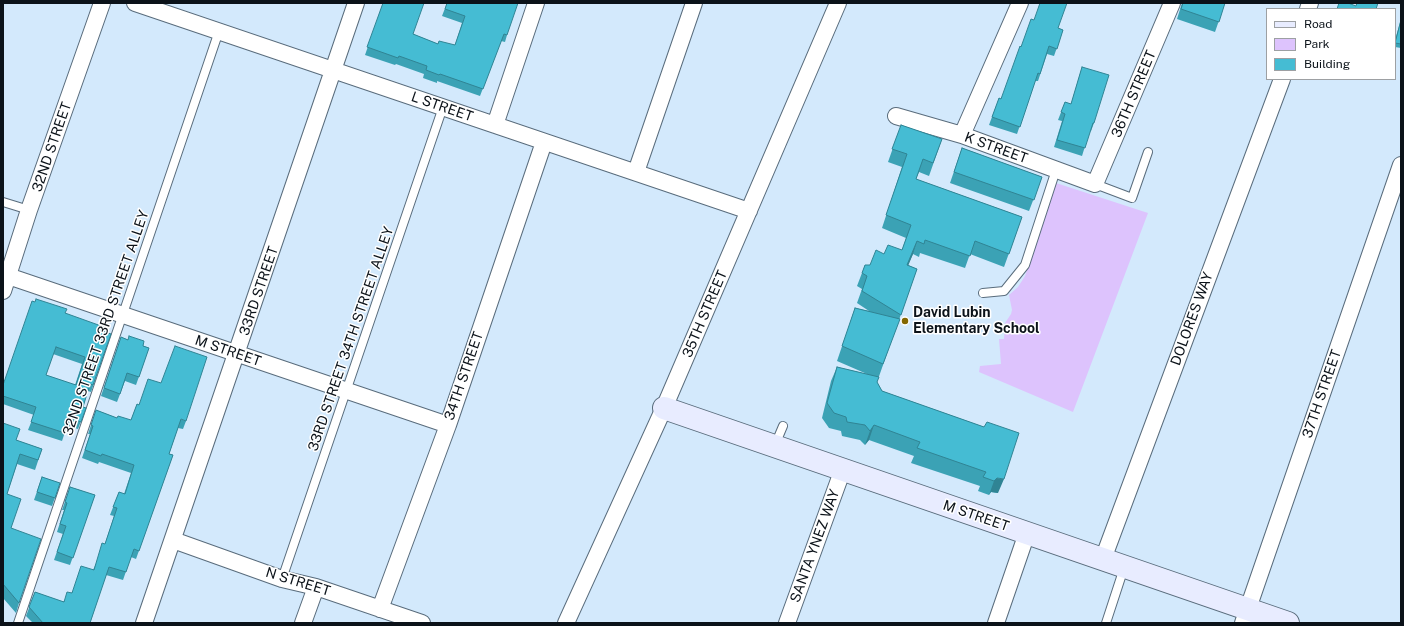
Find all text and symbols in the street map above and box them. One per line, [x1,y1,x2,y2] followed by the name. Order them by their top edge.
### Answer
[1266,8,1396,80] legend
[1304,17,1332,31] text: Road
[1304,37,1330,51] text: Park
[1108,48,1160,140] street label: 36TH STREET
[1304,57,1350,71] text: Building
[409,89,475,125] street label: L STREET
[29,100,75,194] street label: 32ND STREET
[962,129,1030,167] street label: K STREET
[59,208,153,438] street label: 32ND STREET 33RD STREET ALLEY
[305,225,397,453] street label: 33RD STREET 34TH STREET ALLEY
[236,244,282,338] street label: 33RD STREET
[679,268,731,360] street label: 35TH STREET
[1167,270,1217,368] street label: DOLORES WAY
[913,305,1040,338] place label: David Lubin Elementary School
[900,316,910,326] marker: David Lubin Elementary School
[441,329,487,423] street label: 34TH STREET
[193,332,263,370] street label: M STREET
[1299,348,1345,440] street label: 37TH STREET
[787,487,843,605] street label: SANTA YNEZ WAY
[941,497,1011,535] street label: M STREET
[264,564,332,600] street label: N STREET

